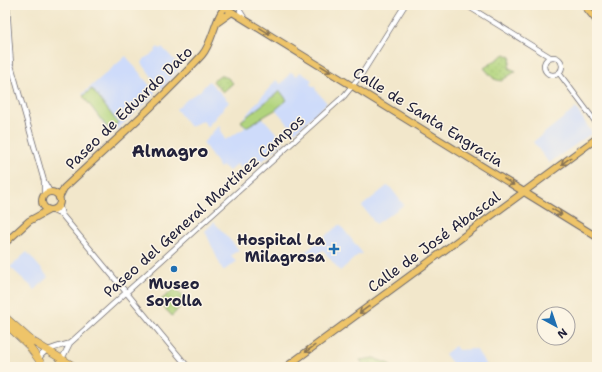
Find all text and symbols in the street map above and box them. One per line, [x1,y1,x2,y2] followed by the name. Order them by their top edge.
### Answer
[259,28,271,36] one-way arrow
[61,42,197,174] street label: Paseo de Eduardo Dato
[349,62,508,172] street label: Calle de Santa Engracia
[320,65,332,73] one-way arrow
[99,110,309,302] street label: Paseo del General Martínez Campos
[132,140,208,162] district label: Almagro
[560,157,571,166] one-way arrow
[503,178,514,186] one-way arrow
[364,187,505,297] street label: Calle de José Abascal
[551,208,562,216] one-way arrow
[237,230,326,267] place label: Hospital La Milagrosa
[328,243,340,255] marker: Hospital La Milagrosa
[169,264,179,274] marker: Museo Sorolla
[146,274,203,311] place label: Museo Sorolla
[359,305,370,314] one-way arrow
[536,306,576,346] north arrow
[554,325,570,342] text: N
[305,345,316,353] one-way arrow

